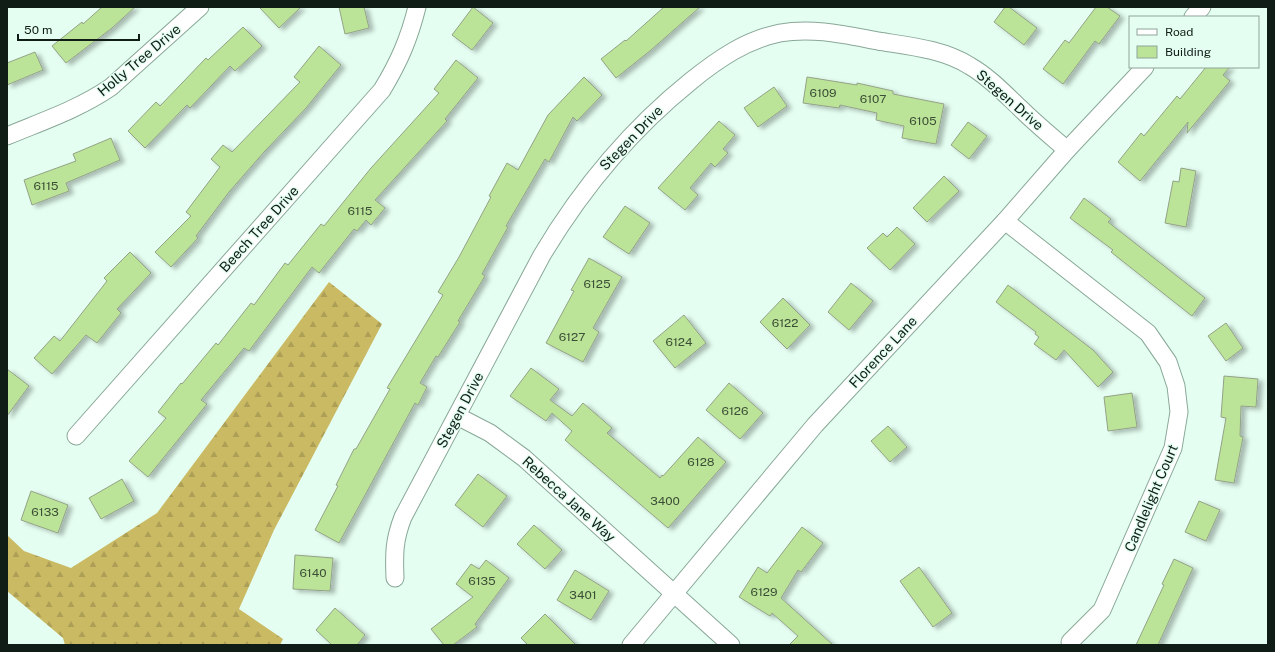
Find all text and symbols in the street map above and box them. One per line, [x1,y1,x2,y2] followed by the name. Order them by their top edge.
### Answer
[18,16,139,42] scale bar
[1129,16,1259,68] legend
[94,21,184,99] street label: Holly Tree Drive
[24,23,52,37] text: 50 m
[1165,25,1193,39] text: Road
[1165,45,1211,59] text: Building
[973,67,1047,134] street label: Stegen Drive
[809,86,837,100] house number: 6109
[860,92,886,106] house number: 6107
[596,102,666,174] street label: Stegen Drive
[909,114,937,128] house number: 6105
[34,179,59,193] house number: 6115
[216,183,302,275] street label: Beech Tree Drive
[348,204,373,218] house number: 6115
[583,277,611,291] house number: 6125
[846,313,920,391] street label: Florence Lane
[772,316,798,330] house number: 6122
[559,330,585,344] house number: 6127
[665,335,693,349] house number: 6124
[433,369,487,451] street label: Stegen Drive
[722,404,748,418] house number: 6126
[1121,442,1181,554] street label: Candlelight Court
[519,453,619,545] street label: Rebecca Jane Way
[687,455,715,469] house number: 6128
[650,494,680,508] house number: 3400
[31,505,59,519] house number: 6133
[299,566,327,580] house number: 6140
[468,574,496,588] house number: 6135
[750,585,778,599] house number: 6129
[569,588,597,602] house number: 3401

